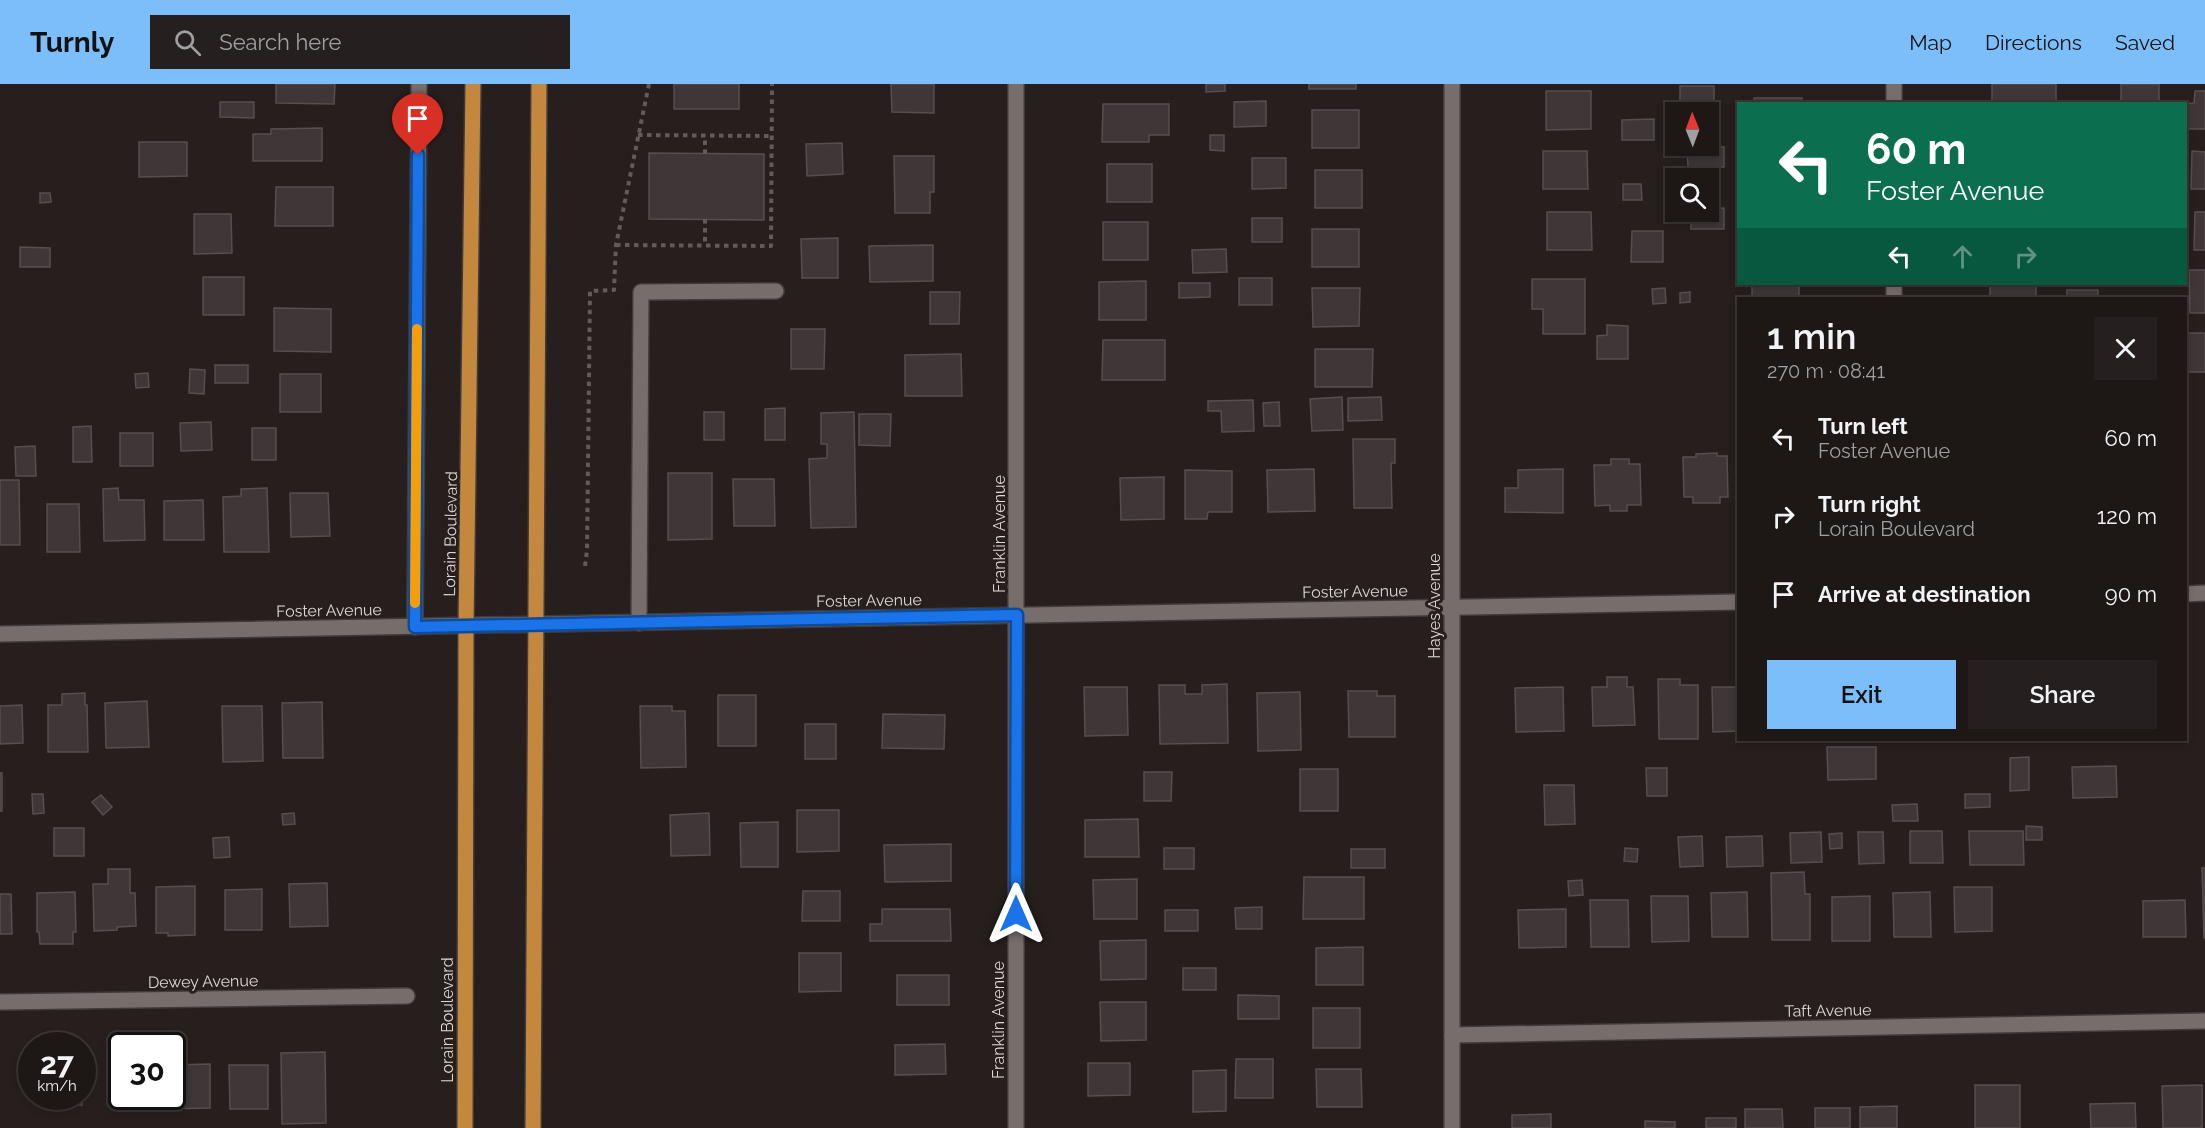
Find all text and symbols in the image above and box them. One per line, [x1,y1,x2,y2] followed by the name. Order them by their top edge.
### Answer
[150,15,570,69] search box
[30,26,114,59] text: Turnly
[171,26,204,59] icon: search
[219,29,341,55] text: Search here
[1909,30,1952,55] text: Map
[1985,30,2082,55] text: Directions
[2115,30,2175,55] text: Saved
[392,93,443,155] pin
[401,102,434,135] icon: arrive
[1665,102,1719,156] north arrow
[1665,102,1719,222] map controls
[1866,125,1966,174] text: 60 m
[1767,126,1845,204] icon: left
[1665,168,1719,222] button: search
[1866,175,2044,206] text: Foster Avenue
[1883,240,1916,273] icon: left
[1946,240,1979,273] icon: ahead
[2009,240,2042,273] icon: right
[1767,315,1856,357] text: 1 min
[2094,317,2157,380] button: close
[1767,359,1885,383] text: 270 m · 08:41
[1818,413,1908,439] text: Turn left
[1767,422,1800,455] icon: left
[2104,425,2157,451] text: 60 m
[1818,439,1950,463] text: Foster Avenue
[440,471,461,597] street label: Lorain Boulevard
[990,475,1009,593] street label: Franklin Avenue
[1818,491,1921,517] text: Turn right
[1767,500,1800,533] icon: right
[2097,503,2157,529] text: 120 m
[1818,517,1975,541] text: Lorain Boulevard
[1425,553,1444,659] street label: Hayes Avenue
[1767,578,1800,611] icon: arrive
[1302,581,1408,602] street label: Foster Avenue
[1818,581,2031,607] text: Arrive at destination
[2105,581,2157,607] text: 90 m
[816,590,922,611] street label: Foster Avenue
[276,600,382,621] street label: Foster Avenue
[1767,660,1956,729] button: Exit
[1968,660,2157,729] button: Share
[984,882,1048,946] position arrow
[438,957,457,1083] street label: Lorain Boulevard
[989,961,1008,1079] street label: Franklin Avenue
[148,971,258,992] street label: Dewey Avenue
[1784,1000,1872,1021] street label: Taft Avenue
[108,1032,186,1110] speed limit sign: 30
[40,1046,74,1081] text: 27
[37,1077,77,1095] text: km/h

